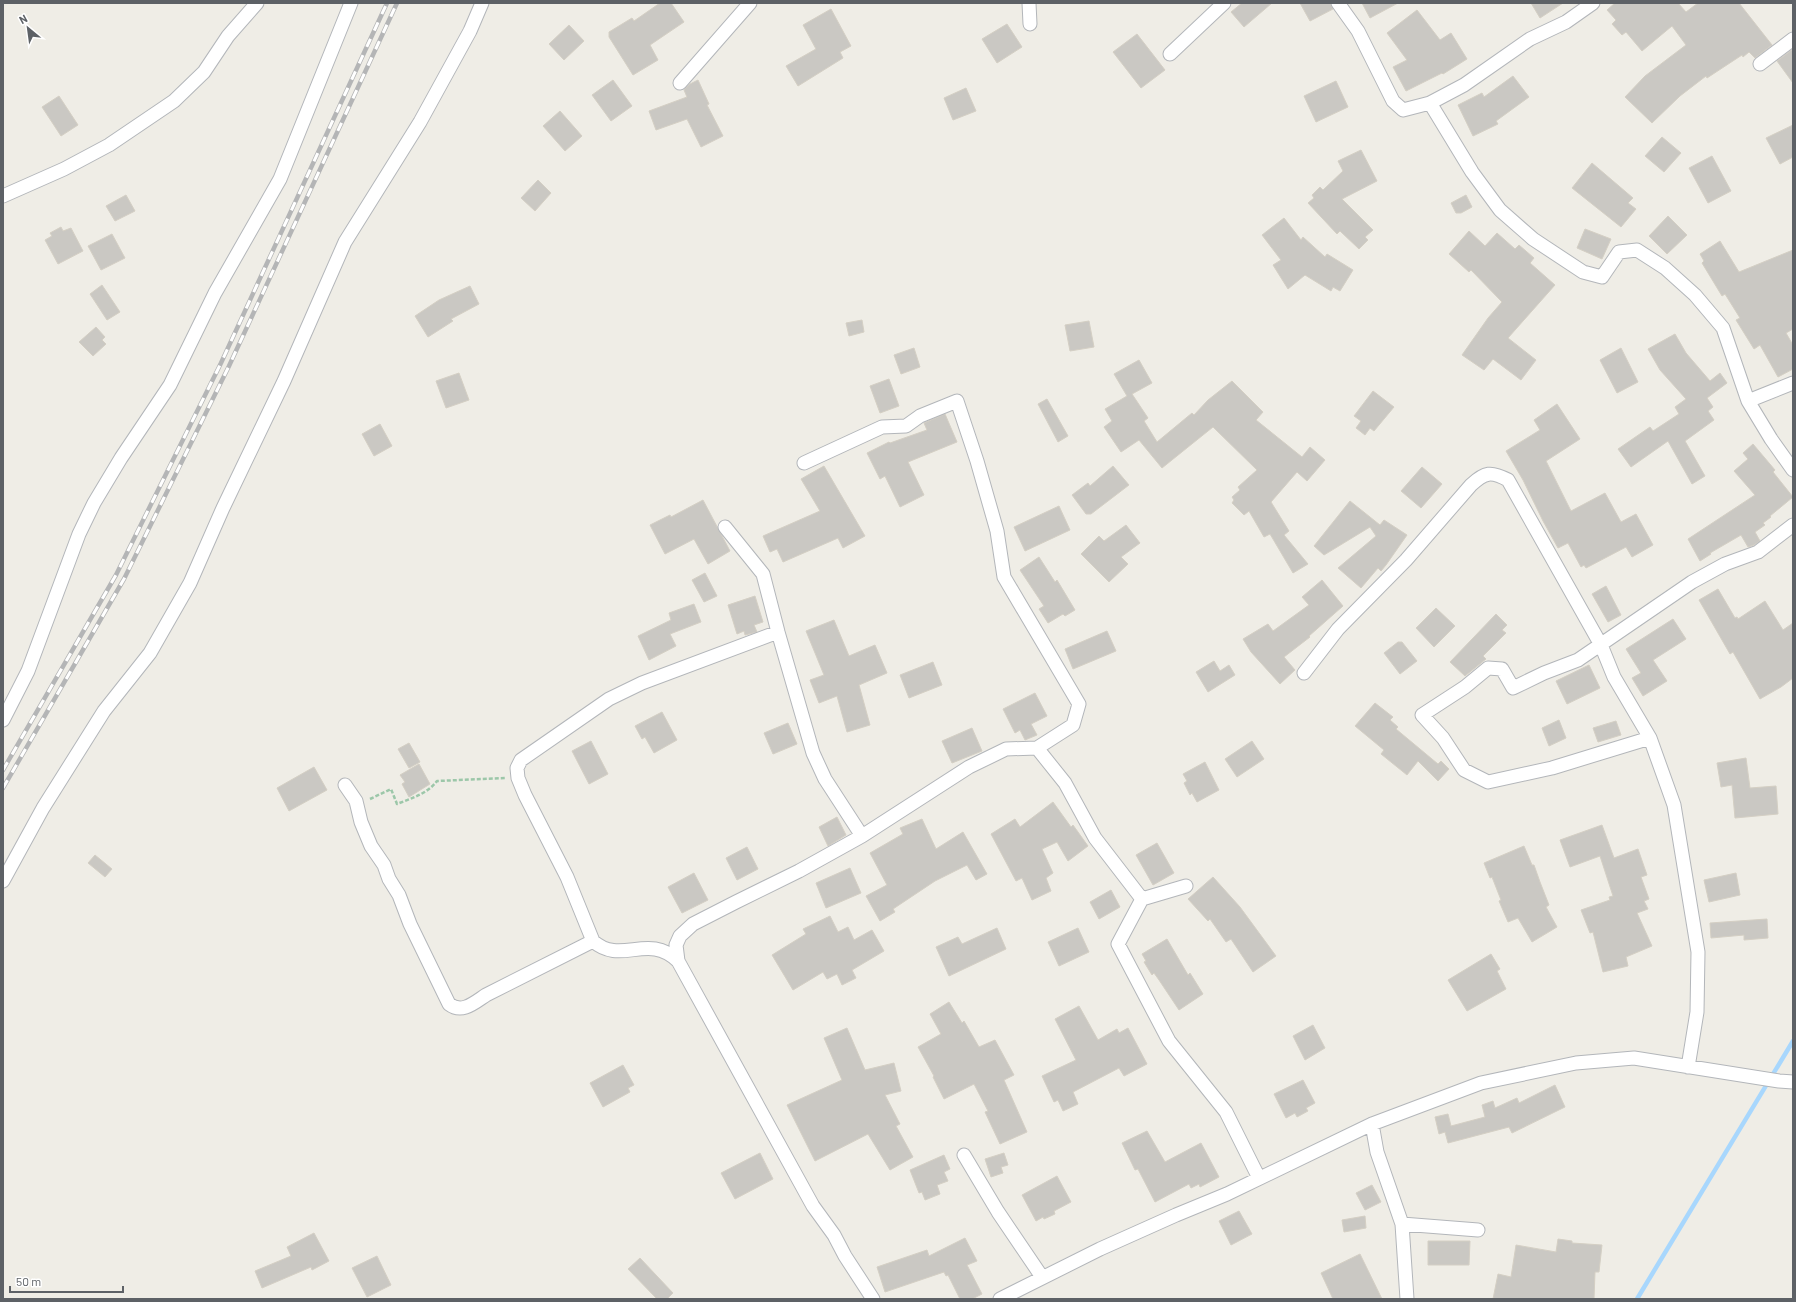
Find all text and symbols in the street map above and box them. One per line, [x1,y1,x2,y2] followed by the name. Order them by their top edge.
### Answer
[8,8,48,48] north arrow
[17,11,29,26] text: N
[10,1268,123,1294] scale bar
[16,1274,41,1288] text: 50 m

